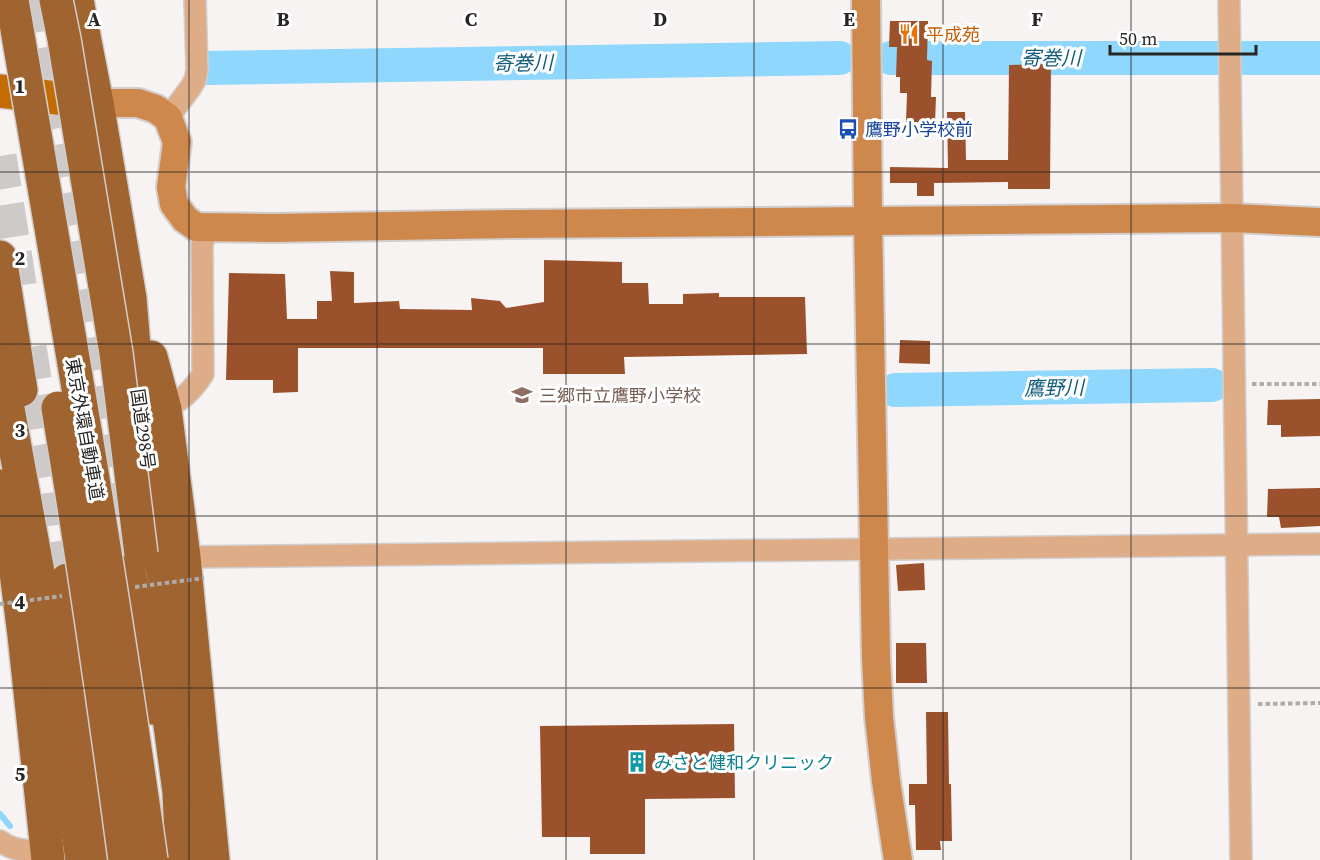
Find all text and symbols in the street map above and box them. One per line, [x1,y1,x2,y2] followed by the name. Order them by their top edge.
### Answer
[87,5,101,33] text: A
[276,5,290,33] text: B
[465,5,477,33] text: C
[653,5,667,33] text: D
[843,5,855,33] text: E
[1031,5,1043,33] text: F
[1110,18,1256,56] scale bar
[897,22,921,46] restaurant icon: 平成苑
[926,22,980,47] place label: 平成苑
[1119,26,1157,51] text: 50 m
[1021,44,1083,72] water label: 寄巻川
[493,48,555,78] water label: 寄巻川
[15,72,25,100] text: 1
[836,117,860,141] bus stop icon: 鷹野小学校前
[865,117,973,142] place label: 鷹野小学校前
[15,244,26,272] text: 2
[60,356,110,502] street label: 東京外環自動車道
[1024,373,1086,403] water label: 鷹野川
[510,383,534,407] school or university icon: 三郷市立鷹野小学校
[539,383,701,408] place label: 三郷市立鷹野小学校
[125,387,161,471] street label: 国道298号
[15,416,26,444] text: 3
[15,588,26,616] text: 4
[625,750,649,774] building icon: みさと健和クリニック
[654,750,834,775] place label: みさと健和クリニック
[15,760,26,788] text: 5

